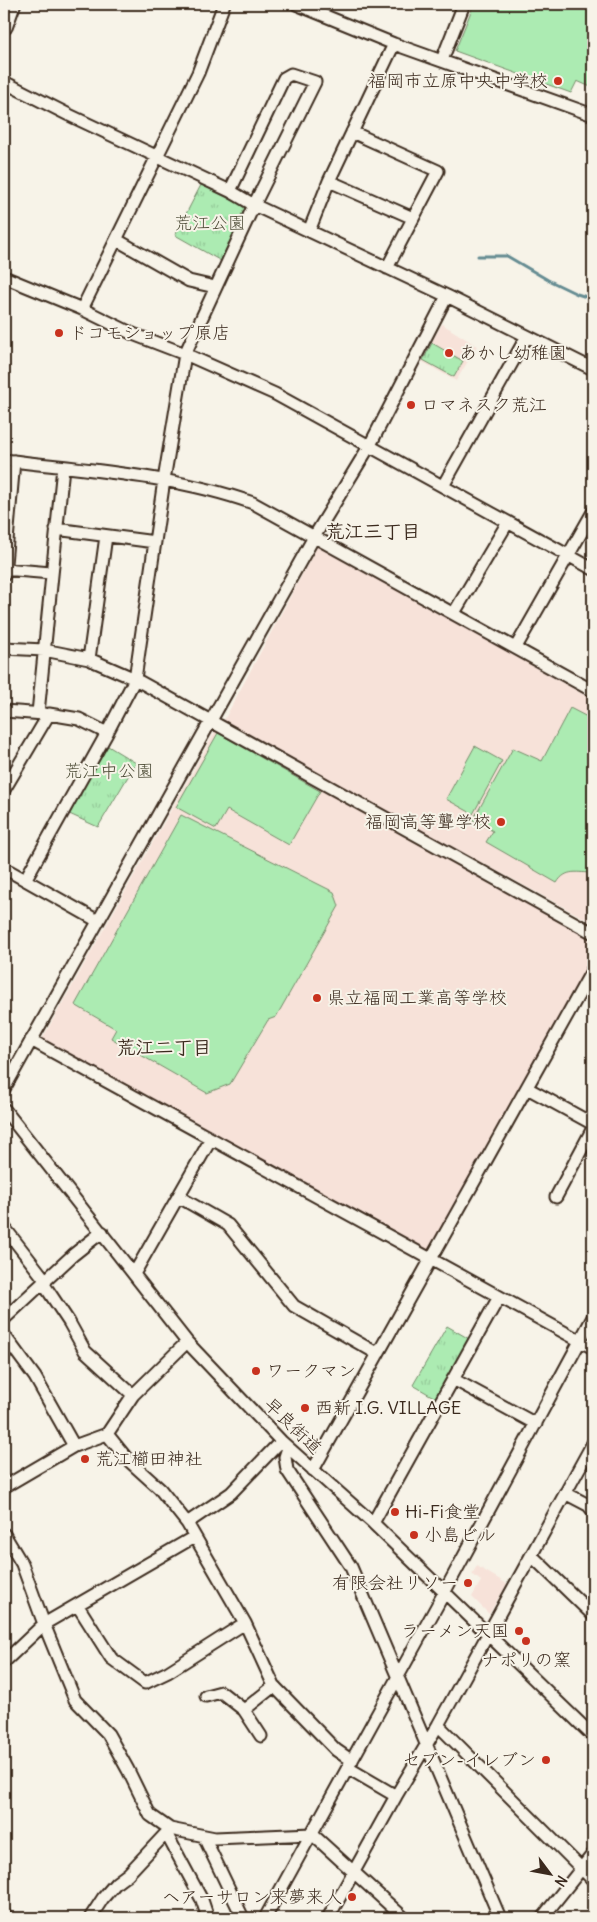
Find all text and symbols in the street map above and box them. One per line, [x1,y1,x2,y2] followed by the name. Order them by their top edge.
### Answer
[368,69,548,92] place label: 福岡市立原中央中学校
[552,75,564,87] marker: 福岡市立原中央中学校
[174,211,246,234] park label: 荒江公園
[69,321,230,344] place label: ドコモショップ原店
[53,327,65,339] marker: ドコモショップ原店
[459,341,567,364] place label: あかし幼稚園
[443,347,455,359] marker: あかし幼稚園
[421,393,547,416] place label: ロマネスク荒江
[405,399,417,411] marker: ロマネスク荒江
[325,519,421,543] district label: 荒江三丁目
[64,759,154,782] park label: 荒江中公園
[365,810,491,833] place label: 福岡高等聾学校
[495,816,507,828] marker: 福岡高等聾学校
[327,986,507,1009] place label: 県立福岡工業高等学校
[311,992,323,1004] marker: 県立福岡工業高等学校
[116,1035,212,1059] district label: 荒江二丁目
[266,1359,356,1382] place label: ワークマン
[250,1365,262,1377] marker: ワークマン
[259,1392,327,1459] street label: 早良街道
[315,1396,461,1419] place label: 西新 I.G. VILLAGE
[299,1402,311,1414] marker: 西新 I.G. VILLAGE
[95,1447,203,1470] place label: 荒江櫛田神社
[79,1453,91,1465] marker: 荒江櫛田神社
[405,1500,480,1523] place label: Hi-Fi食堂
[389,1506,401,1518] marker: Hi-Fi食堂
[424,1523,496,1546] place label: 小島ビル
[408,1529,420,1541] marker: 小島ビル
[332,1571,458,1594] place label: 有限会社リソー
[462,1577,474,1589] marker: 有限会社リソー
[401,1619,509,1642] place label: ラーメン天国
[513,1625,525,1637] marker: ラーメン天国
[520,1635,532,1647] marker: ナポリの窯
[481,1648,571,1671] place label: ナポリの窯
[402,1748,536,1771] place label: セブン-イレブン
[540,1754,552,1766] marker: セブン-イレブン
[524,1850,574,1900] north arrow
[551,1872,571,1890] text: N
[162,1885,342,1908] place label: ヘアーサロン来夢来人
[346,1891,358,1903] marker: ヘアーサロン来夢来人

